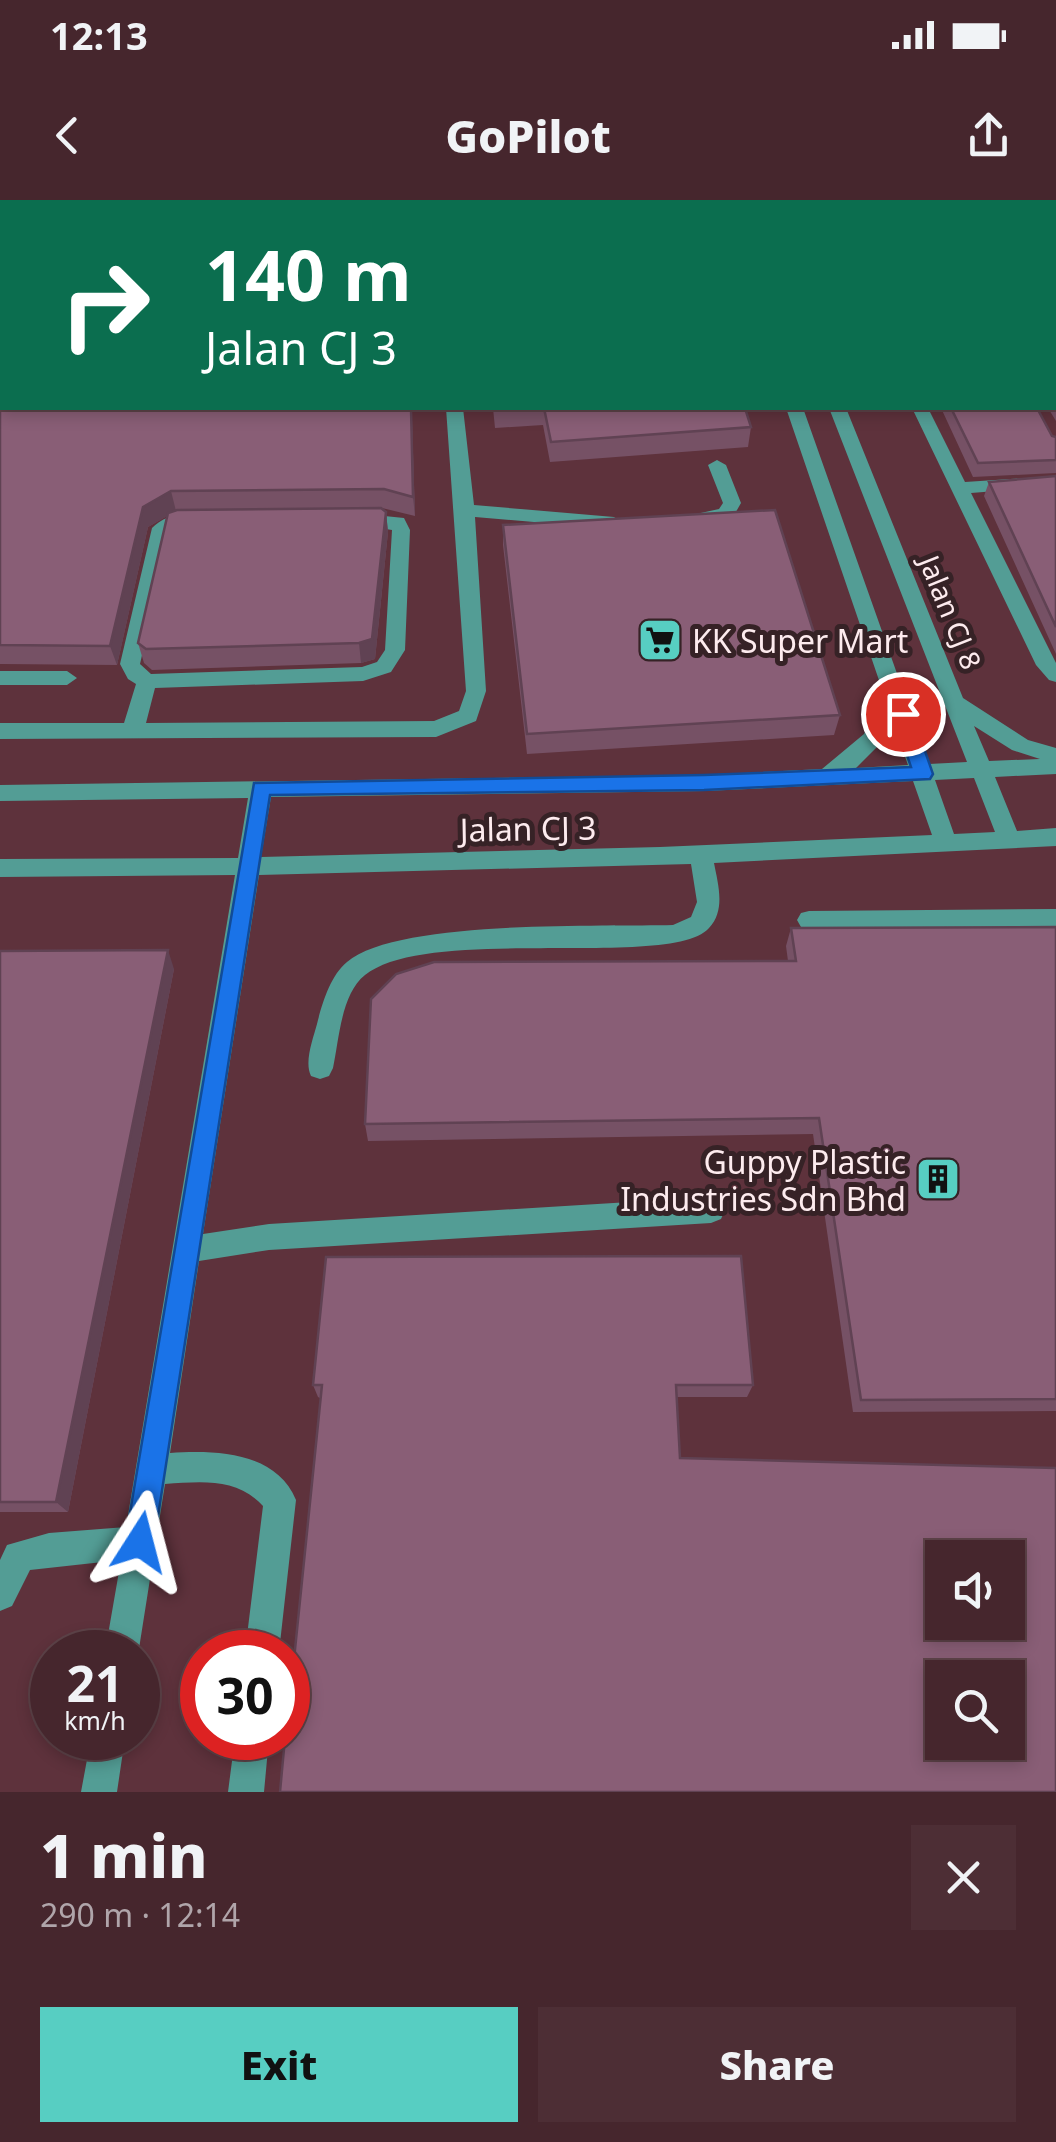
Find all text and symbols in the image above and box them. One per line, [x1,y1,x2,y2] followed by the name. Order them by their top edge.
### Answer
[50,9,148,61] text: 12:13
[445,105,611,166] text: GoPilot
[40,108,95,163] icon: back
[961,108,1016,163] icon: share
[205,226,412,322] text: 140 m
[40,240,170,370] icon: right
[205,317,397,378] text: Jalan CJ 3
[910,547,991,675] street label: Jalan CJ 8
[637,617,683,663] supermarket icon: KK Super Mart
[692,619,908,662] place label: KK Super Mart
[861,672,946,757] pin
[876,687,931,742] icon: arrive
[456,805,597,851] street label: Jalan CJ 3
[620,1140,906,1220] place label: Guppy Plastic Industries Sdn Bhd
[915,1156,961,1202] building icon: Guppy Plastic Industries Sdn Bhd
[88,1490,192,1594] position arrow
[925,1540,1025,1760] map controls
[925,1540,1025,1640] button: sound
[180,1630,310,1760] speed limit sign: 30
[66,1649,124,1717] text: 21
[925,1660,1025,1760] button: search
[64,1703,126,1737] text: km/h
[40,1814,208,1896] text: 1 min
[911,1825,1016,1930] button: close
[40,1893,240,1936] text: 290 m · 12:14
[40,2007,518,2122] button: Exit
[538,2007,1016,2122] button: Share

